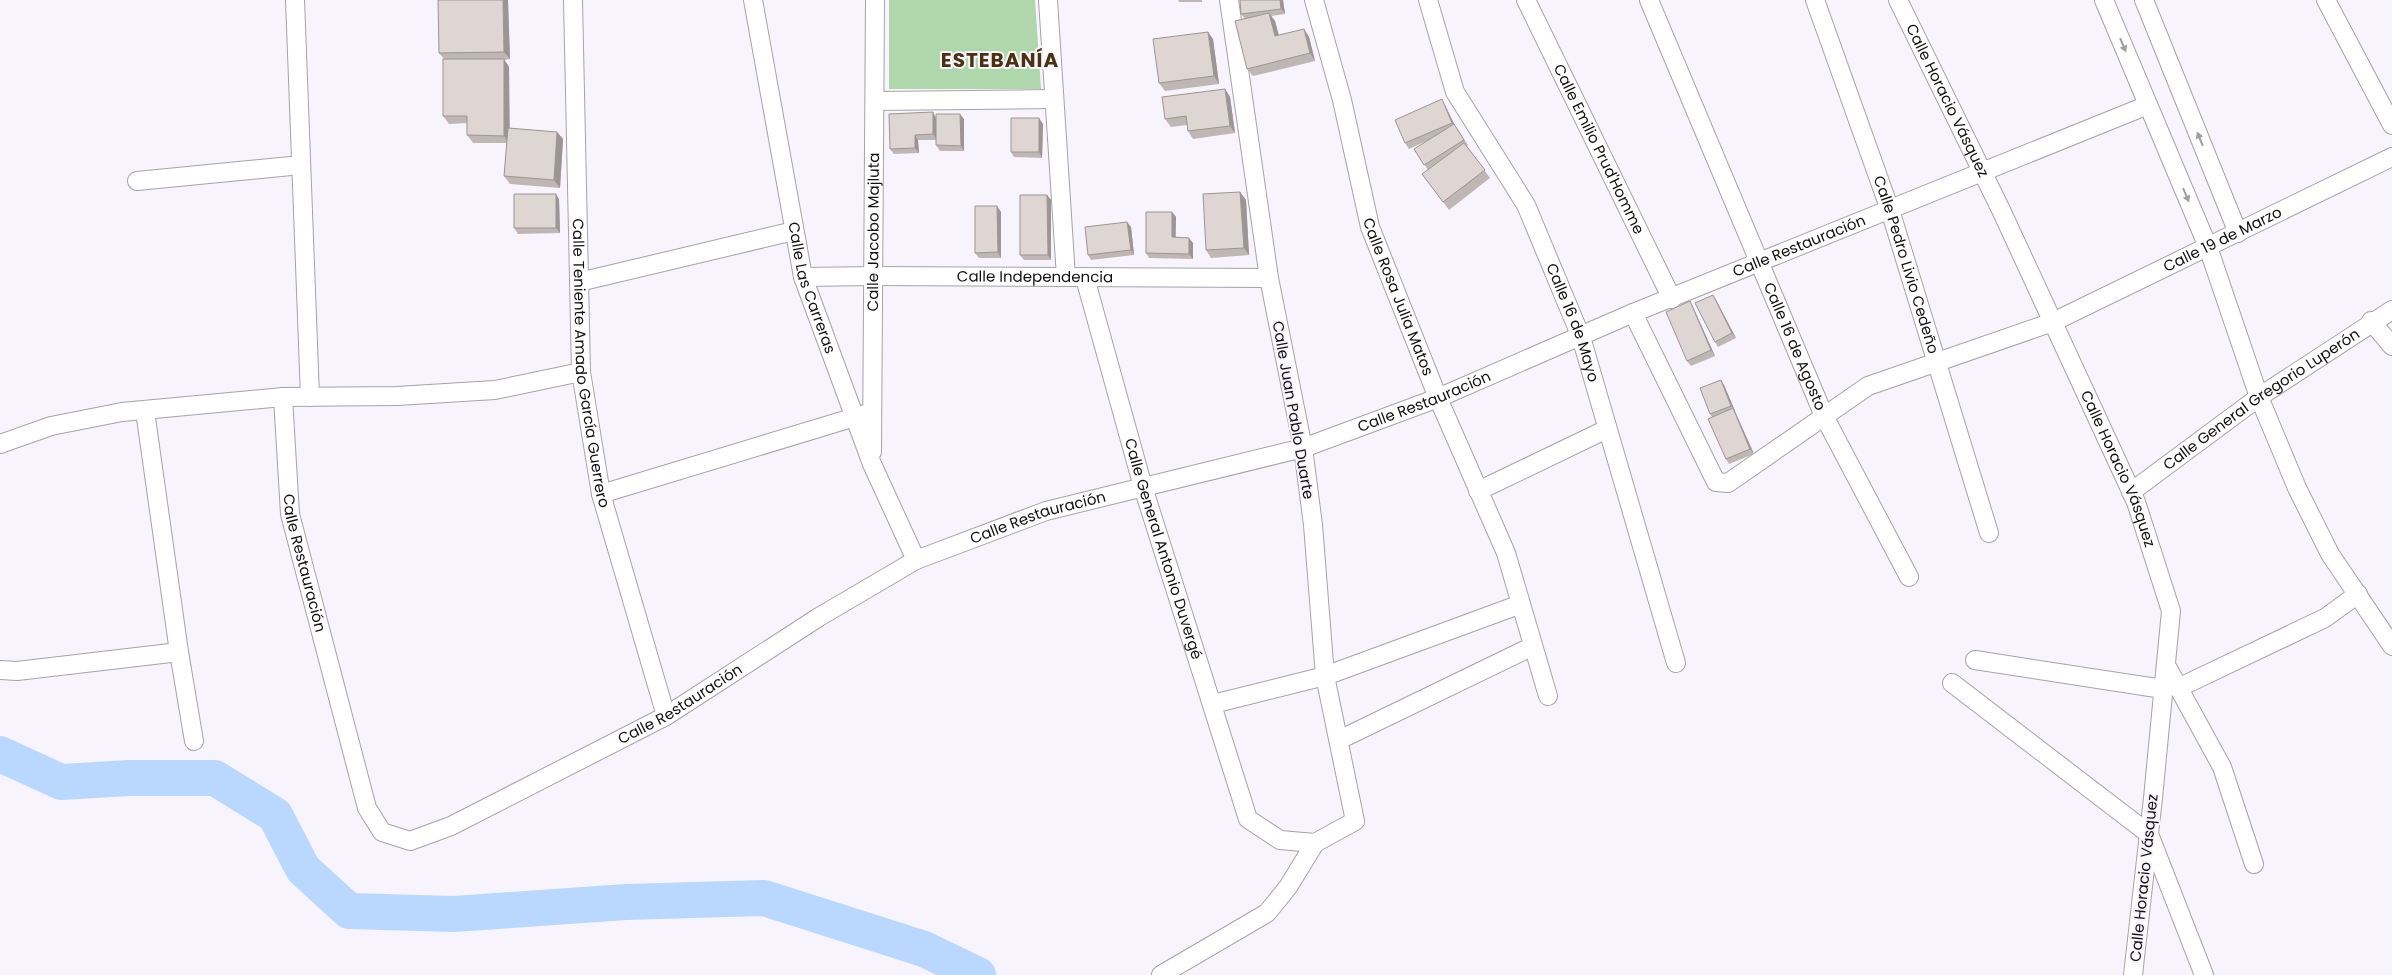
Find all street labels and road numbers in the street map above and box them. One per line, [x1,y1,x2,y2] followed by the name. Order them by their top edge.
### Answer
[1901,20,1994,181] street label: Calle Horacio Vásquez
[1549,60,1650,238] street label: Calle Emilio Prud'Homme
[862,153,884,311] street label: Calle Jacobo Majluta
[1869,173,1944,356] street label: Calle Pedro Livio Cedeño
[2160,201,2285,277] street label: Calle 19 de Marzo
[1729,209,1868,282] street label: Calle Restauración
[1358,216,1439,379] street label: Calle Rosa Julia Matos
[568,218,615,510] street label: Calle Teniente Amado García Guerrero
[783,220,841,357] street label: Calle Las Carreras
[1541,260,1605,384] street label: Calle 16 de Mayo
[957,265,1113,287] street label: Calle Independencia
[1759,279,1832,414] street label: Calle 16 de Agosto
[1267,319,1320,501] street label: Calle Juan Pablo Duarte
[2158,323,2364,475] street label: Calle General Gregorio Luperón
[1354,365,1494,437] street label: Calle Restauración
[2076,387,2161,550] street label: Calle Horacio Vásquez
[1120,436,1208,662] street label: Calle General Antonio Duvergé
[967,486,1108,549] street label: Calle Restauración
[279,493,331,634] street label: Calle Restauración
[614,658,746,749] street label: Calle Restauración
[2124,793,2163,963] street label: Calle Horacio Vásquez

